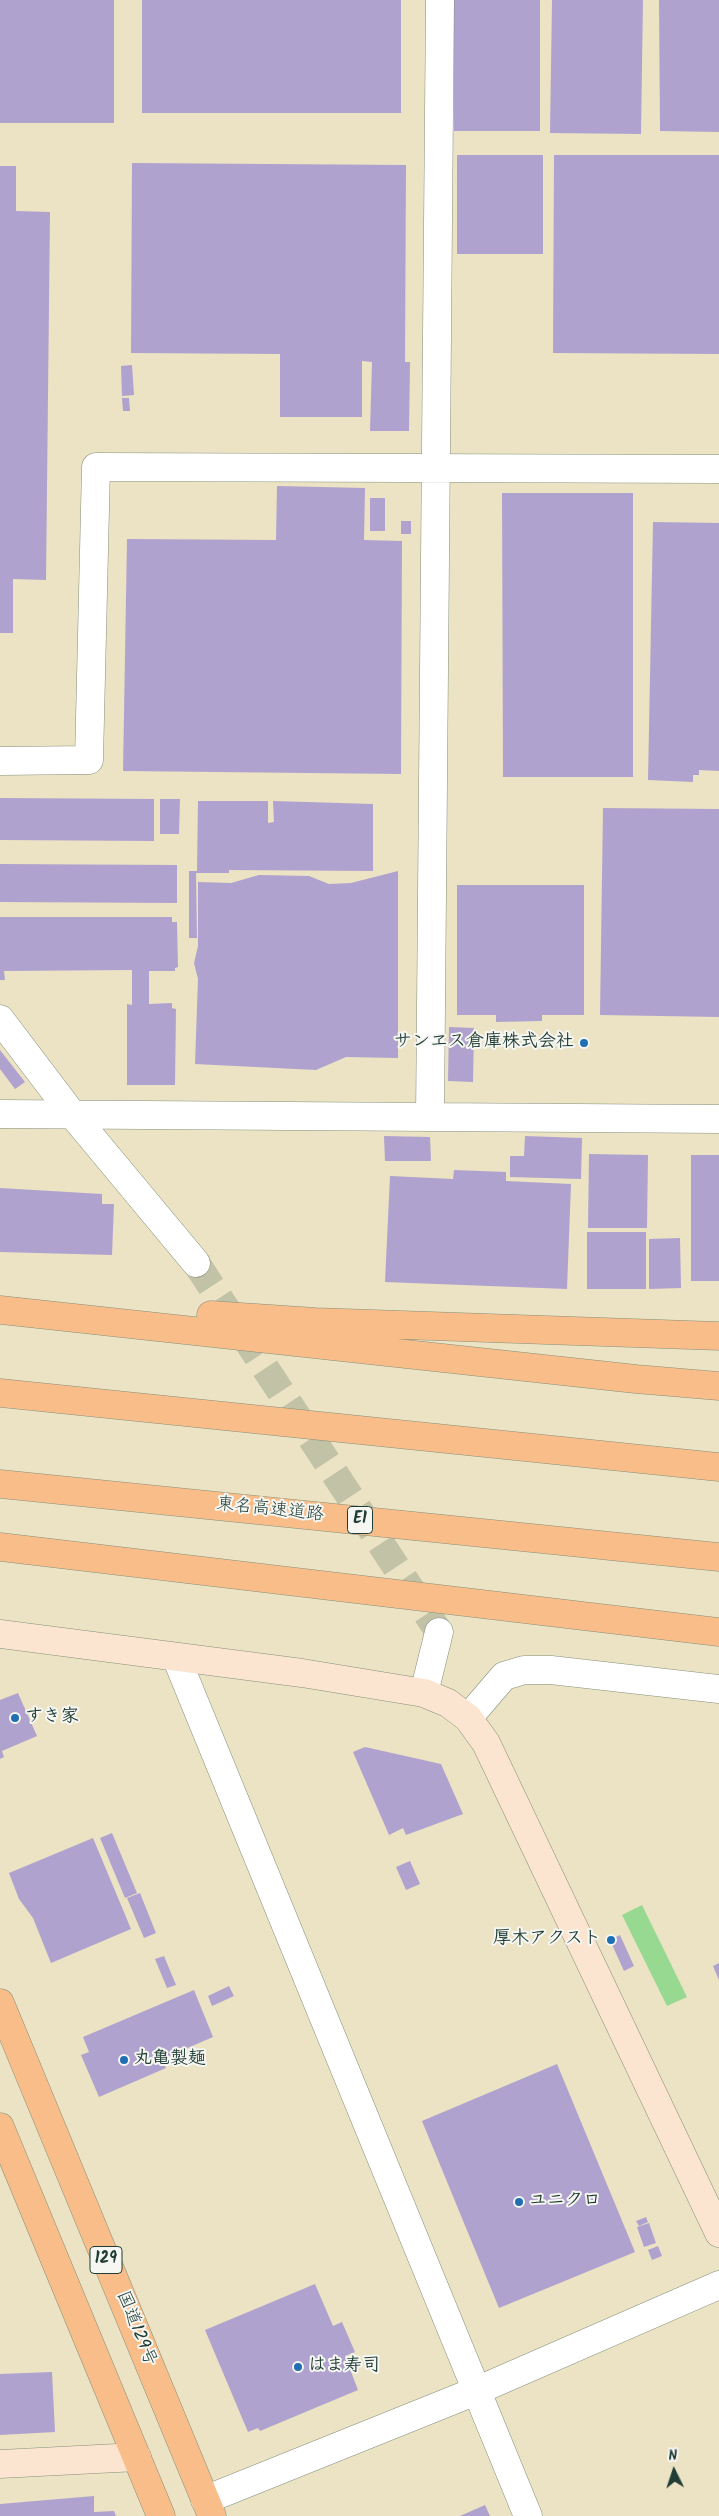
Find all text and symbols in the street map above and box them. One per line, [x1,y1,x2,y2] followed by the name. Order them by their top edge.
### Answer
[394,1032,574,1054] place label: サンヱス倉庫株式会社
[578,1037,590,1049] marker: サンヱス倉庫株式会社
[215,1495,325,1527] street label: 東名高速道路
[348,1506,372,1534] road number: E1
[25,1707,79,1729] place label: すき家
[9,1712,21,1724] marker: すき家
[493,1929,601,1951] place label: 厚木アクスト
[605,1934,617,1946] marker: 厚木アクスト
[134,2049,206,2071] place label: 丸亀製麺
[118,2054,130,2066] marker: 丸亀製麺
[529,2191,601,2213] place label: ユニクロ
[513,2196,525,2208] marker: ユニクロ
[90,2246,122,2274] road number: 129
[110,2288,160,2370] street label: 国道129号
[308,2356,380,2378] place label: はま寿司
[292,2361,304,2373] marker: はま寿司
[668,2445,678,2467] text: N
[649,2446,699,2496] north arrow

